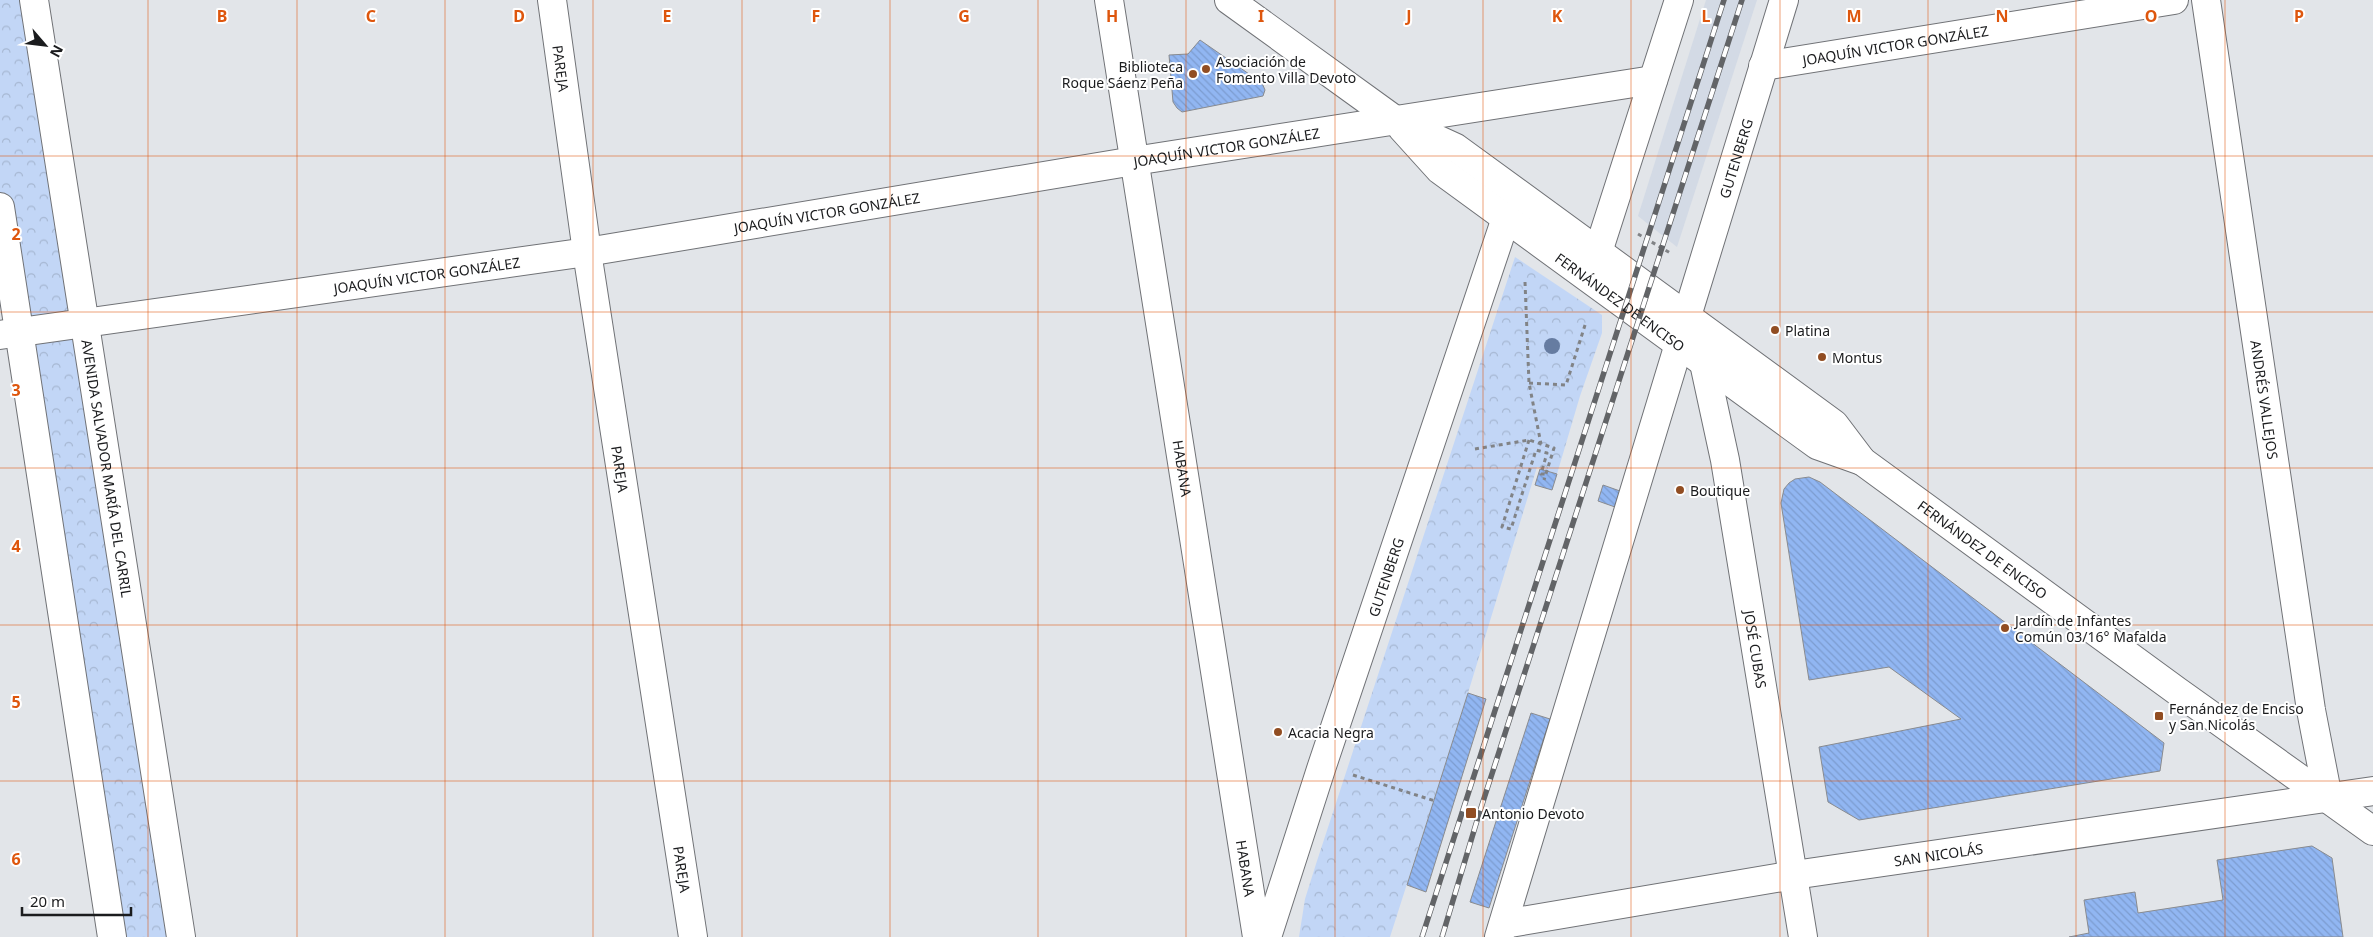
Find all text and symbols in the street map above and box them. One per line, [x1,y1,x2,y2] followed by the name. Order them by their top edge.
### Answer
[217,5,227,27] text: B
[366,5,376,27] text: C
[513,5,525,27] text: D
[663,5,672,27] text: E
[812,5,820,27] text: F
[958,5,970,27] text: G
[1106,5,1118,27] text: H
[1258,5,1264,27] text: I
[1404,5,1412,27] text: J
[1552,5,1563,27] text: K
[1702,5,1711,27] text: L
[1846,5,1862,27] text: M
[1995,5,2009,27] text: N
[2145,5,2157,27] text: O
[2294,5,2304,27] text: P
[20,20,70,70] north arrow
[1799,20,1990,69] street label: JOAQUÍN VICTOR GONZÁLEZ
[46,42,68,61] text: N
[549,44,574,93] street label: PAREJA
[1216,52,1356,87] place label: Asociación de Fomento Villa Devoto
[1062,57,1183,92] place label: Biblioteca Roque Sáenz Peña
[1200,63,1212,75] marker: Asociación de Fomento Villa Devoto
[1187,68,1199,80] marker: Biblioteca Roque Sáenz Peña
[1714,116,1757,200] street label: GUTENBERG
[1130,123,1321,171] street label: JOAQUÍN VICTOR GONZÁLEZ
[731,187,921,237] street label: JOAQUÍN VICTOR GONZÁLEZ
[11,223,21,245] text: 2
[1552,248,1689,355] street label: FERNÁNDEZ DE ENCISO
[330,252,521,298] street label: JOAQUÍN VICTOR GONZÁLEZ
[1785,321,1830,340] place label: Platina
[1769,324,1781,336] marker: Platina
[78,338,137,598] street label: AVENIDA SALVADOR MARÍA DEL CARRIL
[2247,339,2283,461] street label: ANDRÉS VALLEJOS
[1832,348,1883,367] place label: Montus
[1816,351,1828,363] marker: Montus
[11,379,21,401] text: 3
[1169,439,1197,498] street label: HABANA
[608,444,634,494] street label: PAREJA
[1690,481,1750,500] place label: Boutique
[1674,484,1686,496] marker: Boutique
[1914,496,2052,603] street label: FERNÁNDEZ DE ENCISO
[11,535,21,557] text: 4
[1363,535,1408,619] street label: GUTENBERG
[1740,607,1772,690] street label: JOSÉ CUBAS
[2013,611,2167,646] place label: Jardín de Infantes Común 03/16° Mafalda
[1999,622,2011,634] marker: Jardín de Infantes Común 03/16° Mafalda
[11,691,21,713] text: 5
[2169,699,2304,734] place label: Fernández de Enciso y San Nicolás
[2153,710,2165,722] marker: Fernández de Enciso y San Nicolás
[1288,723,1374,742] place label: Acacia Negra
[1272,726,1284,738] marker: Acacia Negra
[1482,804,1584,823] place label: Antonio Devoto
[1464,806,1478,820] marker: Antonio Devoto
[1893,838,1984,870] street label: SAN NICOLÁS
[1232,839,1260,898] street label: HABANA
[670,845,695,894] street label: PAREJA
[11,848,21,870] text: 6
[22,884,131,916] scale bar
[30,891,65,911] text: 20 m

